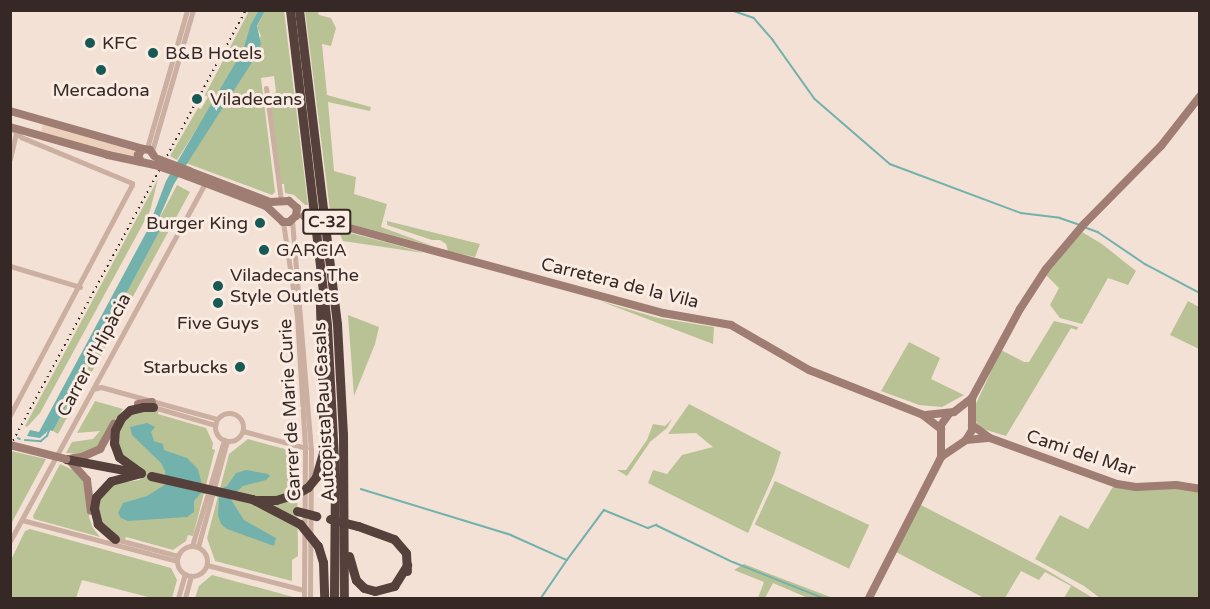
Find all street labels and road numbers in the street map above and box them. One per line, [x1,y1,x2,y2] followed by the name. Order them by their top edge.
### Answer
[302,209,352,235] road number: C-32
[539,253,701,313] street label: Carretera de la Vila
[52,290,136,420] street label: Carrer d'Hipàcia
[274,318,306,502] street label: Carrer de Marie Curie
[309,322,339,502] street label: Autopista Pau Casals
[1024,425,1138,481] street label: Camí del Mar

